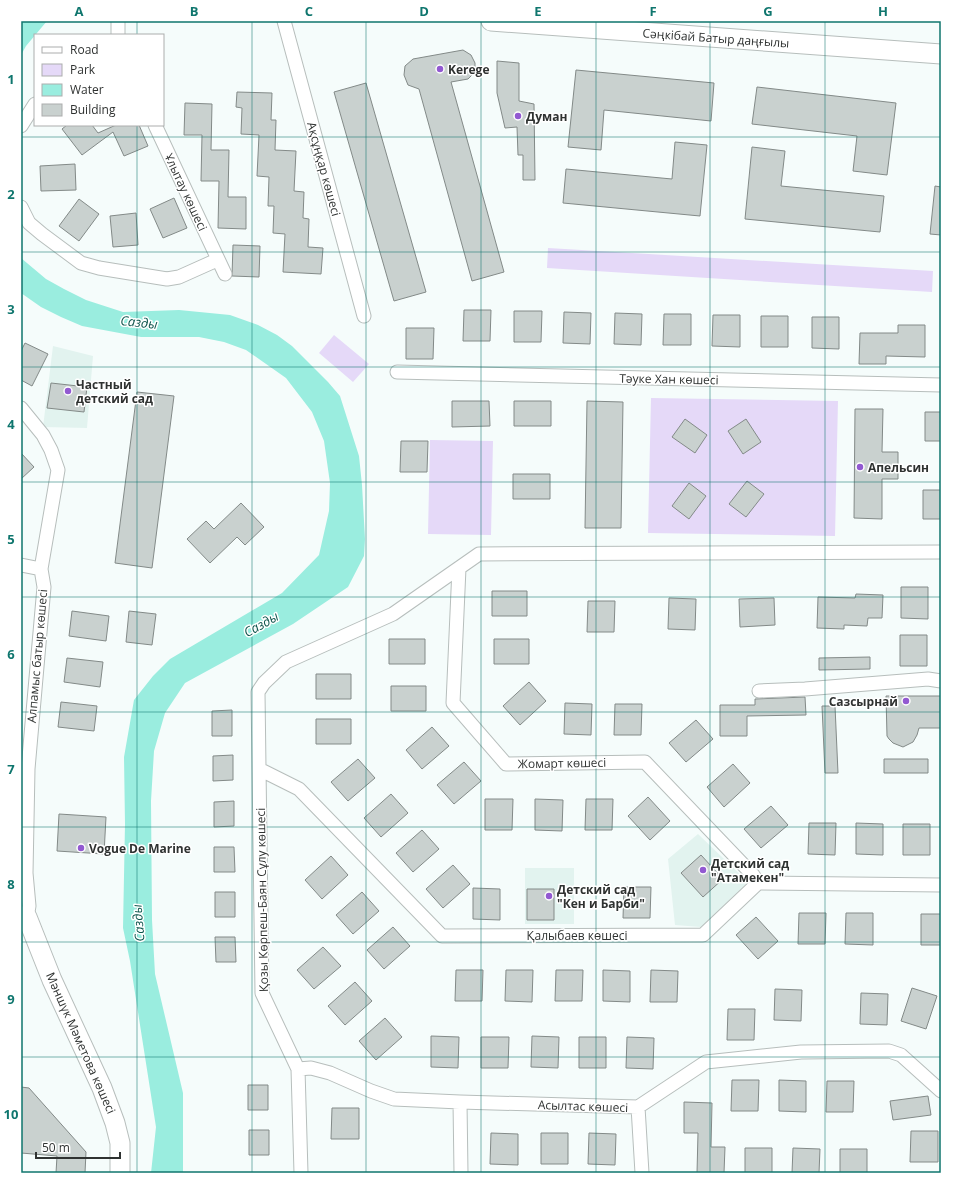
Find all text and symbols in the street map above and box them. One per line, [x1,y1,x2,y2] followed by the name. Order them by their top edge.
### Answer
[75,2,84,20] text: A
[190,2,199,20] text: B
[305,2,313,20] text: C
[419,2,429,20] text: D
[534,2,542,20] text: E
[649,2,657,20] text: F
[763,2,773,20] text: G
[878,2,888,20] text: H
[642,24,790,52] street label: Сәңкібай Батыр даңғылы
[34,34,164,126] legend
[70,41,99,58] text: Road
[70,61,96,78] text: Park
[448,61,489,78] place label: Kerege
[435,64,445,74] marker: Kerege
[7,70,15,88] text: 1
[70,81,104,98] text: Water
[70,101,116,118] text: Building
[526,108,567,125] place label: Думан
[513,111,523,121] marker: Думан
[303,120,345,218] street label: Ақсұңқар көшесі
[161,150,211,234] street label: Ұлытау көшесі
[7,185,15,203] text: 2
[7,300,15,318] text: 3
[119,311,159,333] water label: Сазды
[619,370,719,388] street label: Тәуке Хан көшесі
[76,376,153,407] place label: Частный детский сад
[63,386,73,396] marker: Частный детский сад
[7,415,15,433] text: 4
[868,459,929,476] place label: Апельсин
[855,462,865,472] marker: Апельсин
[7,530,15,548] text: 5
[23,588,51,724] street label: Алпамыс батыр көшесі
[240,607,282,641] water label: Сазды
[7,645,15,663] text: 6
[829,693,898,710] place label: Сазсырнай
[901,696,911,706] marker: Сазсырнай
[518,754,606,772] street label: Жомарт көшесі
[7,760,15,778] text: 7
[252,808,272,992] street label: Қозы Көрпеш-Баян Сұлу көшесі
[89,840,191,857] place label: Vogue De Marine
[76,843,86,853] marker: Vogue De Marine
[711,855,789,886] place label: Детский сад "Атамекен"
[698,865,708,875] marker: Детский сад "Атамекен"
[7,875,15,893] text: 8
[557,881,645,912] place label: Детский сад "Кен и Барби"
[544,891,554,901] marker: Детский сад "Кен и Барби"
[127,904,149,942] water label: Сазды
[527,927,627,944] street label: Қалыбаев көшесі
[42,969,120,1117] street label: Мәншүк Мәметова көшесі
[7,990,15,1008] text: 9
[538,1096,628,1116] street label: Асылтас көшесі
[4,1105,18,1123] text: 10
[36,1134,120,1160] scale bar
[42,1139,70,1156] text: 50 m

